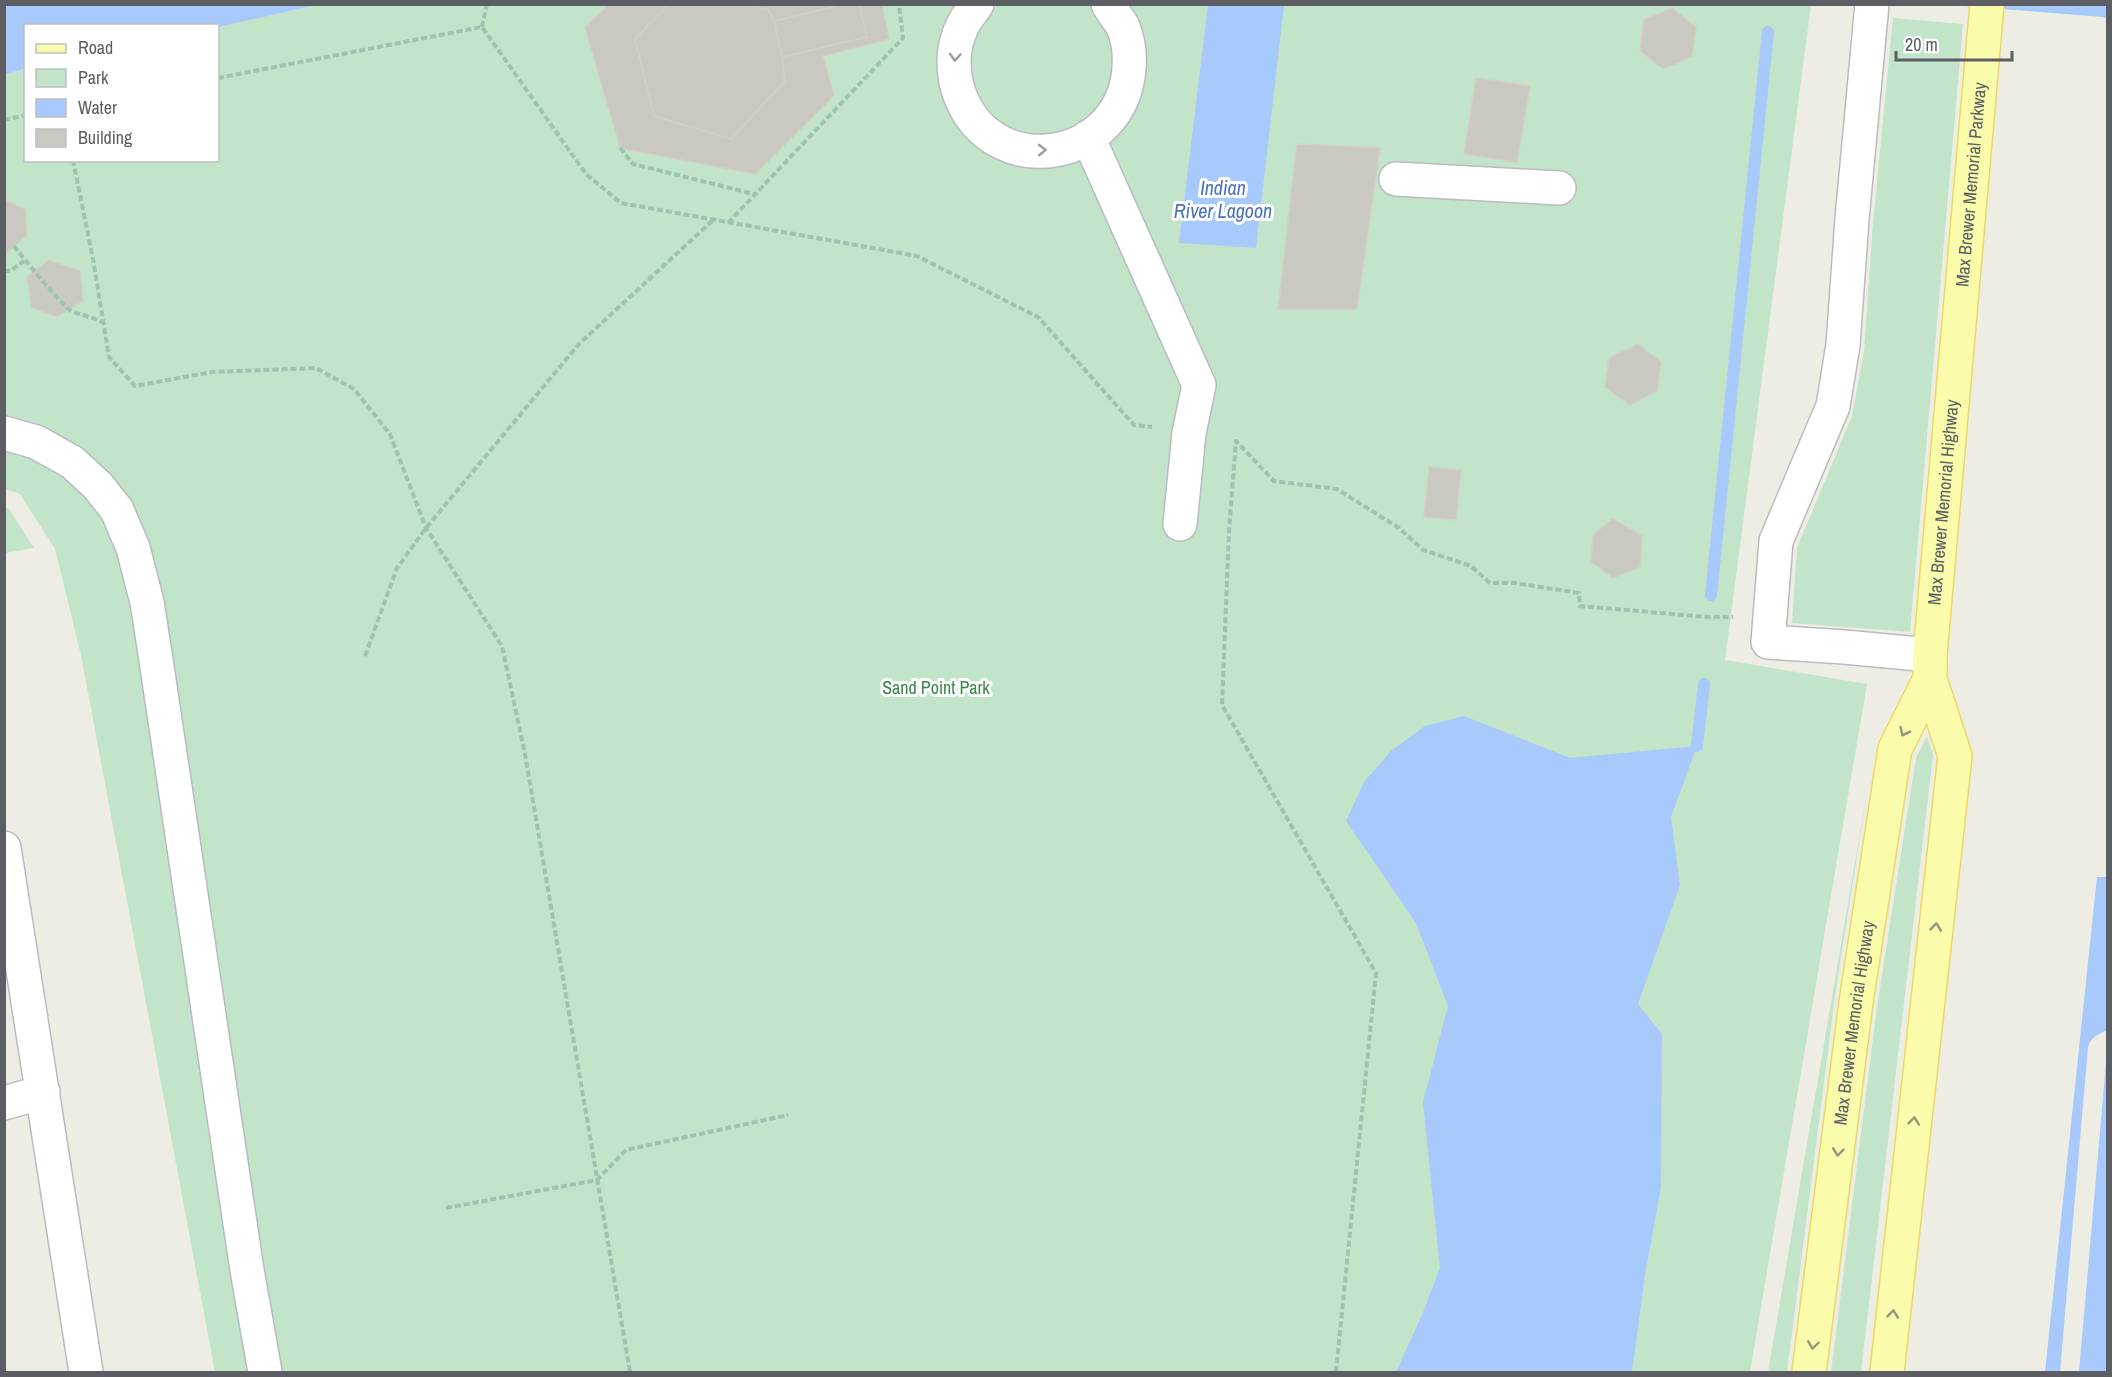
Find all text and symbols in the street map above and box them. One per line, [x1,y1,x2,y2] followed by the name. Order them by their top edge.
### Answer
[24,24,219,162] legend
[1896,24,2012,62] scale bar
[1905,32,1938,57] text: 20 m
[78,35,113,60] text: Road
[949,53,962,62] one-way arrow
[78,65,109,90] text: Park
[1949,81,1992,288] street label: Max Brewer Memorial Parkway
[78,95,117,120] text: Water
[78,125,133,150] text: Building
[1037,144,1046,157] one-way arrow
[1174,174,1272,224] water label: Indian River Lagoon
[1921,398,1964,606] street label: Max Brewer Memorial Highway
[882,675,990,700] park label: Sand Point Park
[1900,725,1911,736] one-way arrow
[1827,918,1880,1127] street label: Max Brewer Memorial Highway
[1929,922,1942,931] one-way arrow
[1908,1116,1920,1125] one-way arrow
[1832,1147,1844,1156] one-way arrow
[1886,1310,1899,1319] one-way arrow
[1807,1340,1819,1350] one-way arrow

